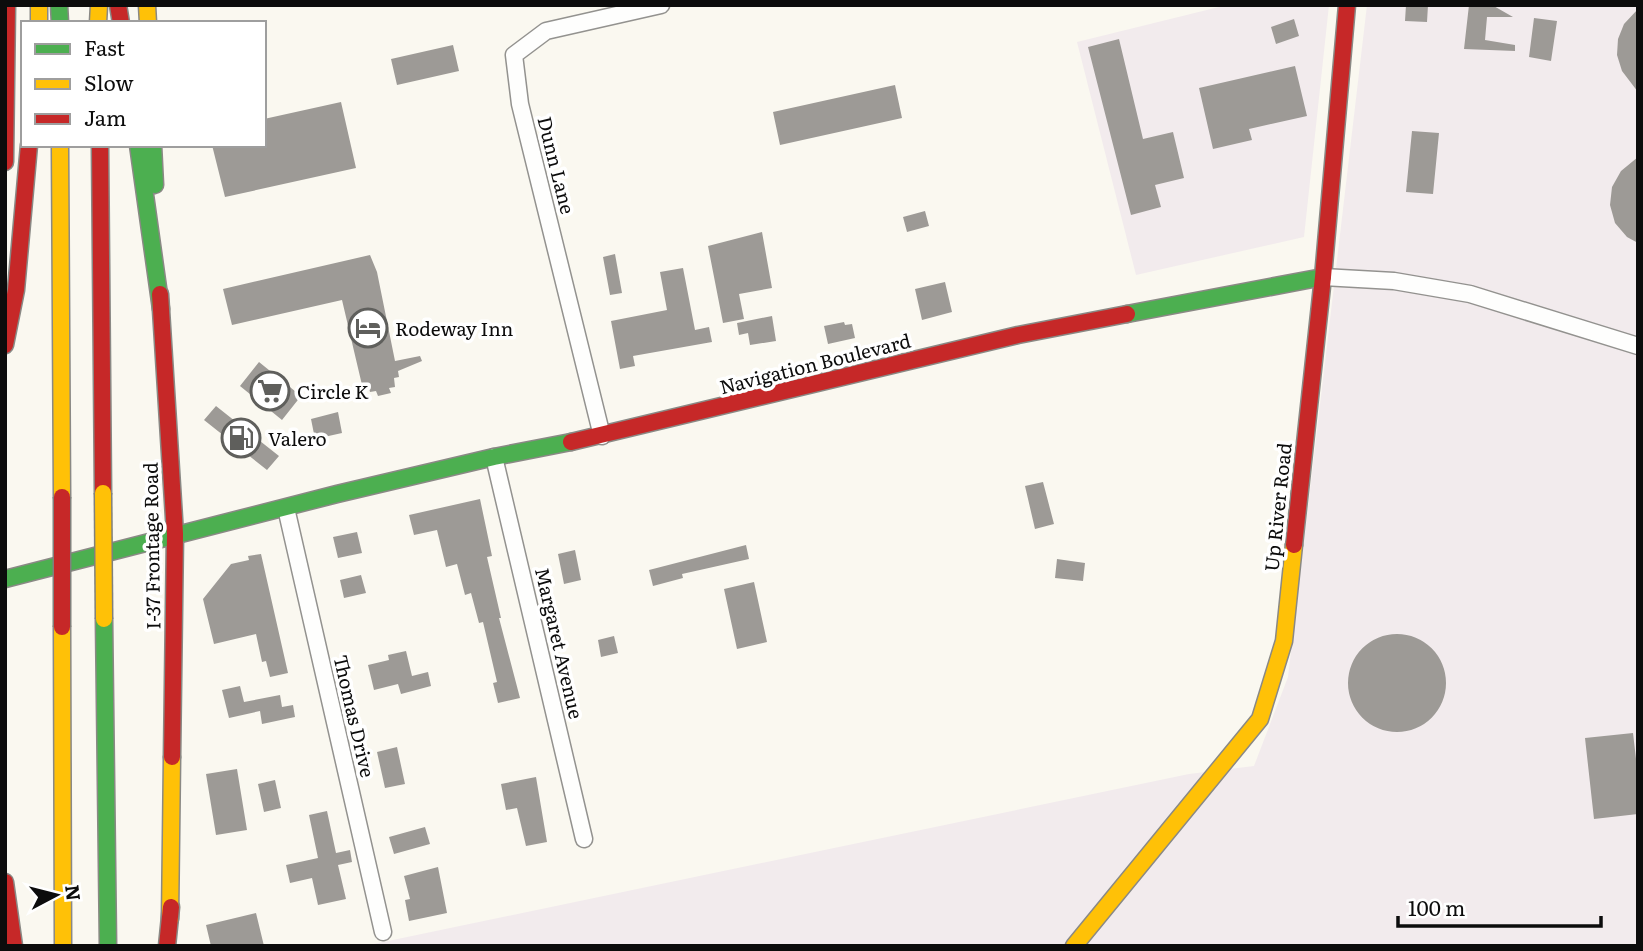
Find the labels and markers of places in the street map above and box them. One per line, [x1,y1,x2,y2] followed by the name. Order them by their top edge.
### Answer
[347,307,389,349] hotel icon: Rodeway Inn
[395,314,513,342] place label: Rodeway Inn
[249,370,291,412] supermarket icon: Circle K
[297,377,369,405] place label: Circle K
[220,417,262,459] fuel station icon: Valero
[268,424,327,452] place label: Valero

